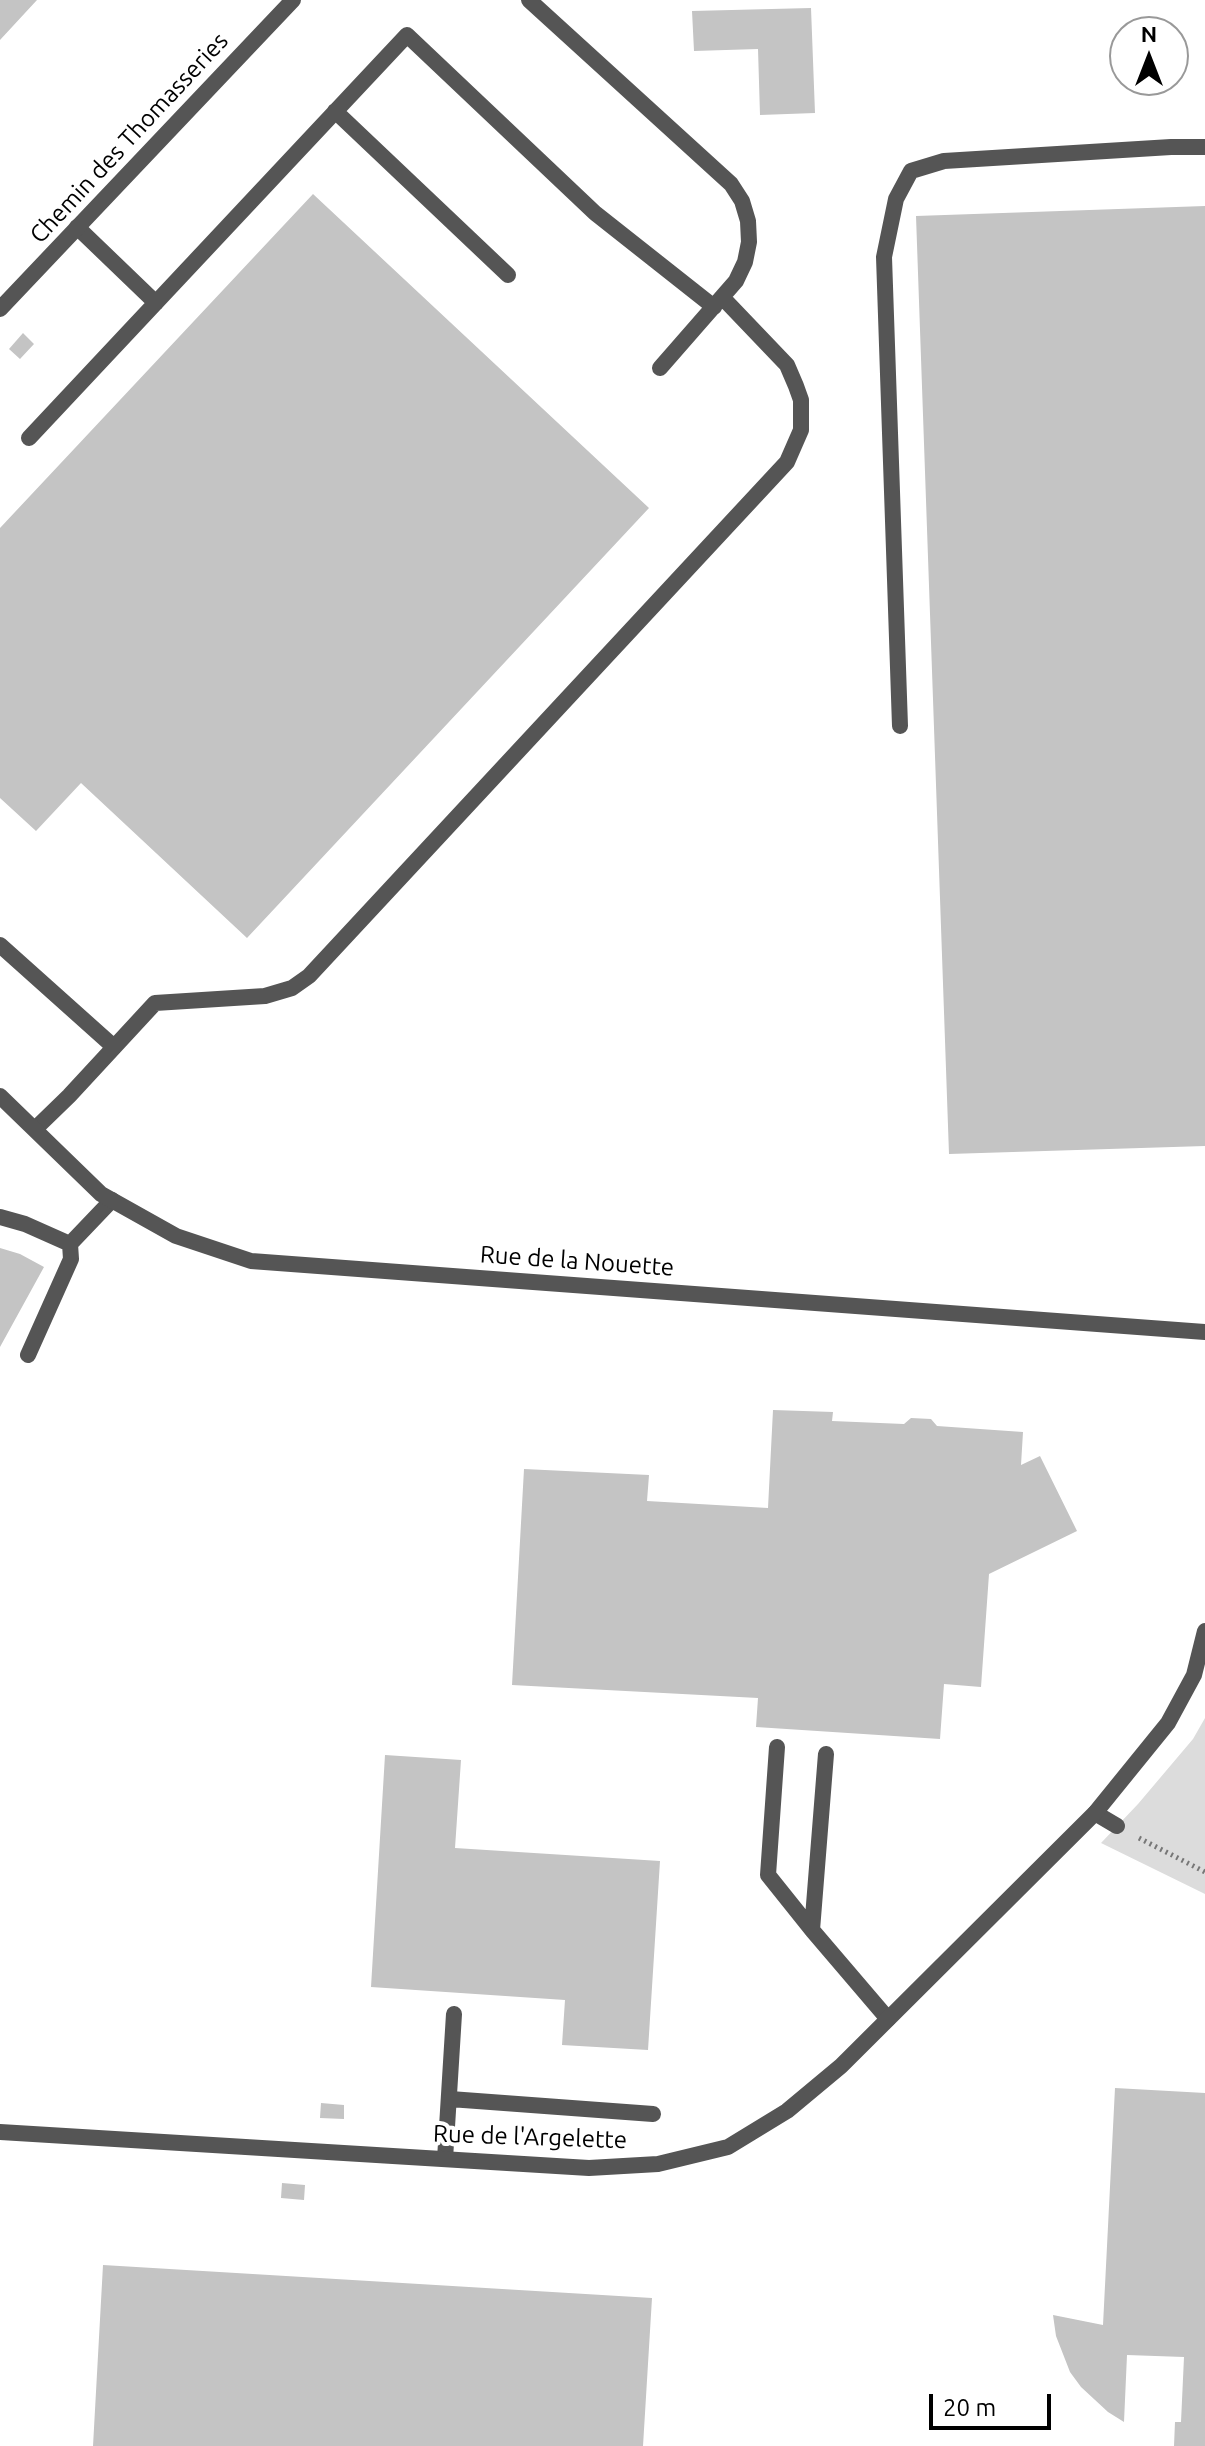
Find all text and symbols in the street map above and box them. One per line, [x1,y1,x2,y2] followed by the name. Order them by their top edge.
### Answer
[1109,16,1189,96] north arrow
[1141,21,1157,46] text: N
[24,27,234,249] street label: Chemin des Thomasseries
[479,1240,675,1282] street label: Rue de la Nouette
[433,2119,627,2155] street label: Rue de l'Argelette
[933,2378,1055,2428] scale bar
[943,2394,996,2421] text: 20 m

